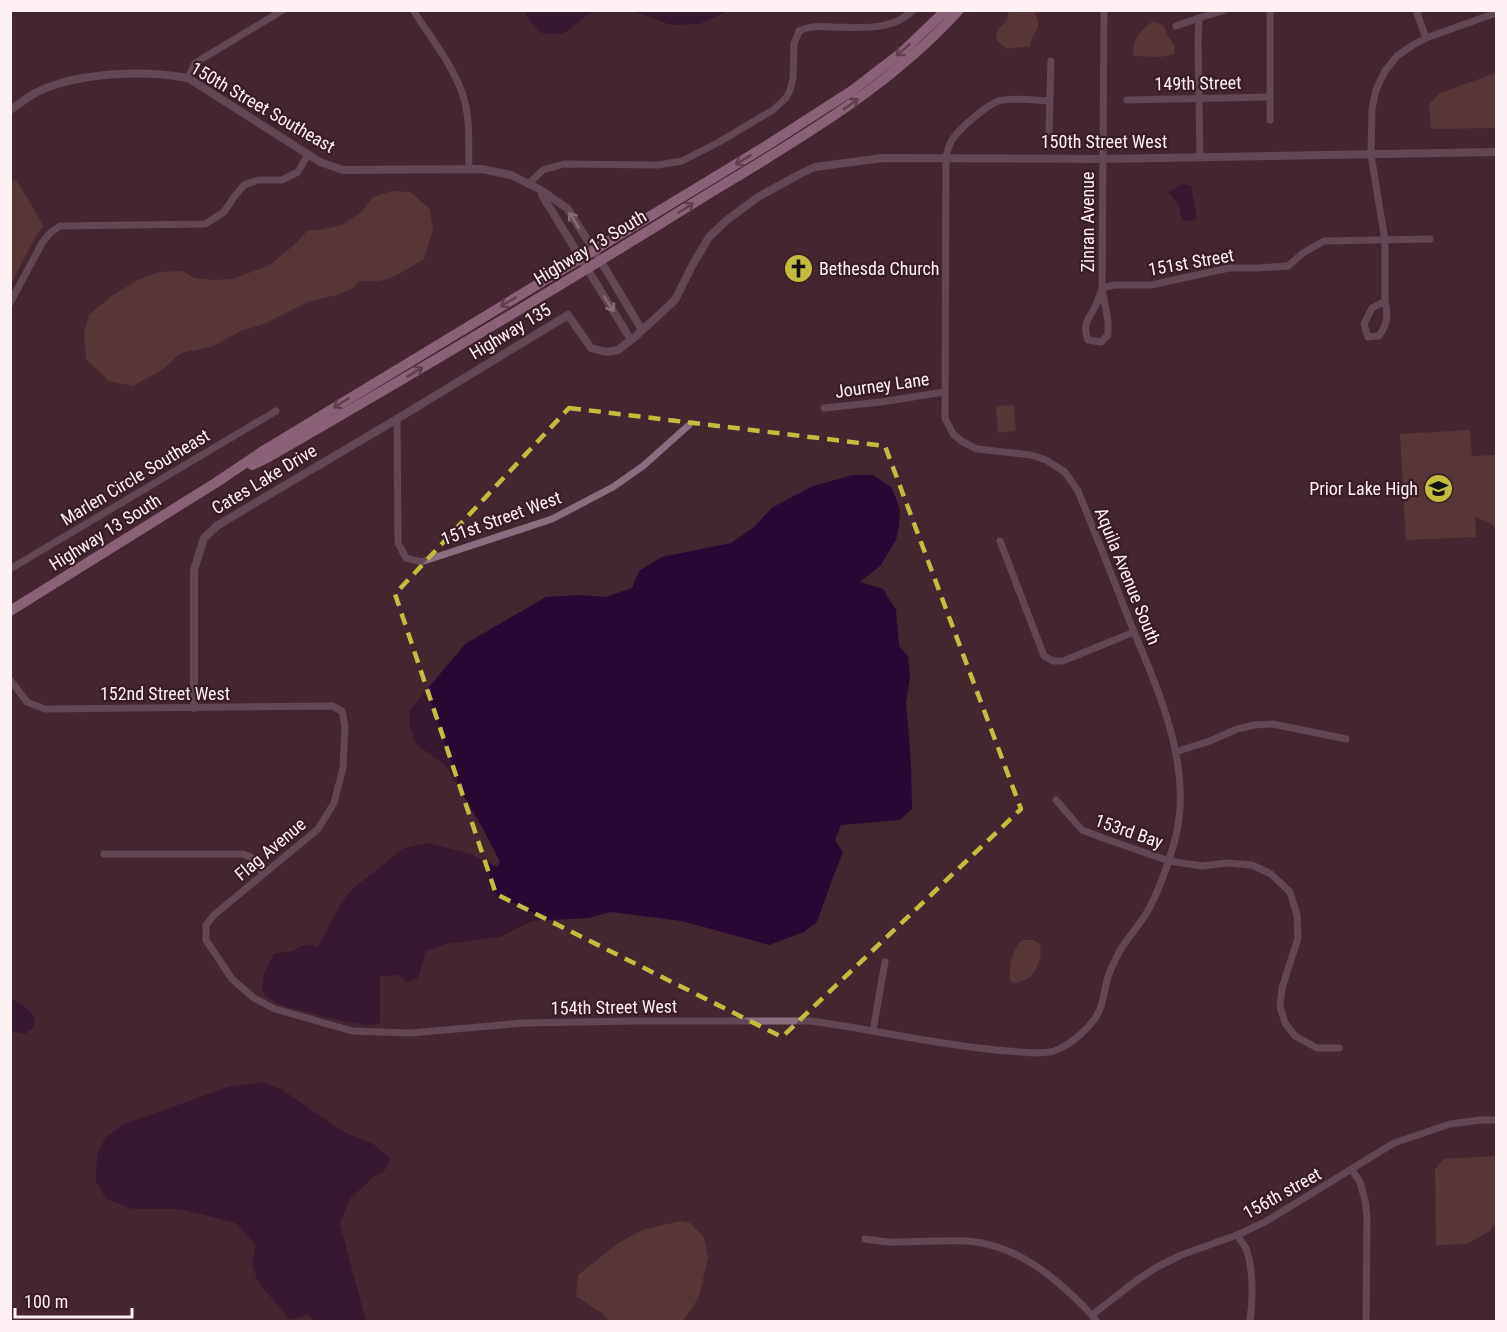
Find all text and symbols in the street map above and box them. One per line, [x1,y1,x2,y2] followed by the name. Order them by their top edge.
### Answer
[896,43,911,57] one-way arrow
[187,57,339,157] street label: 150th Street Southeast
[1154,72,1242,94] street label: 149th Street
[842,98,859,110] one-way arrow
[1041,131,1167,152] street label: 150th Street West
[735,154,752,166] one-way arrow
[1077,172,1098,272] street label: Zinran Avenue
[677,201,694,213] one-way arrow
[530,205,650,289] street label: Highway 13 South
[568,212,580,229] one-way arrow
[1147,244,1235,280] street label: 151st Street
[782,252,814,284] church icon: Bethesda Church
[819,258,940,279] place label: Bethesda Church
[603,295,615,312] one-way arrow
[500,297,517,309] one-way arrow
[465,298,555,364] street label: Highway 135
[406,366,423,378] one-way arrow
[834,368,930,402] street label: Journey Lane
[333,398,350,410] one-way arrow
[57,424,213,530] street label: Marlen Circle Southeast
[208,439,320,519] street label: Cates Lake Drive
[1423,472,1455,504] school or university icon: Prior Lake High
[1309,478,1418,499] place label: Prior Lake High
[438,487,564,549] street label: 151st Street West
[45,489,165,575] street label: Highway 13 South
[1091,504,1165,648] street label: Aquila Avenue South
[100,683,230,704] street label: 152nd Street West
[1092,810,1166,853] street label: 153rd Bay
[230,813,310,885] street label: Flag Avenue
[551,995,677,1019] street label: 154th Street West
[1239,1163,1325,1223] street label: 156th street
[15,1281,132,1319] scale bar
[24,1291,68,1312] text: 100 m

